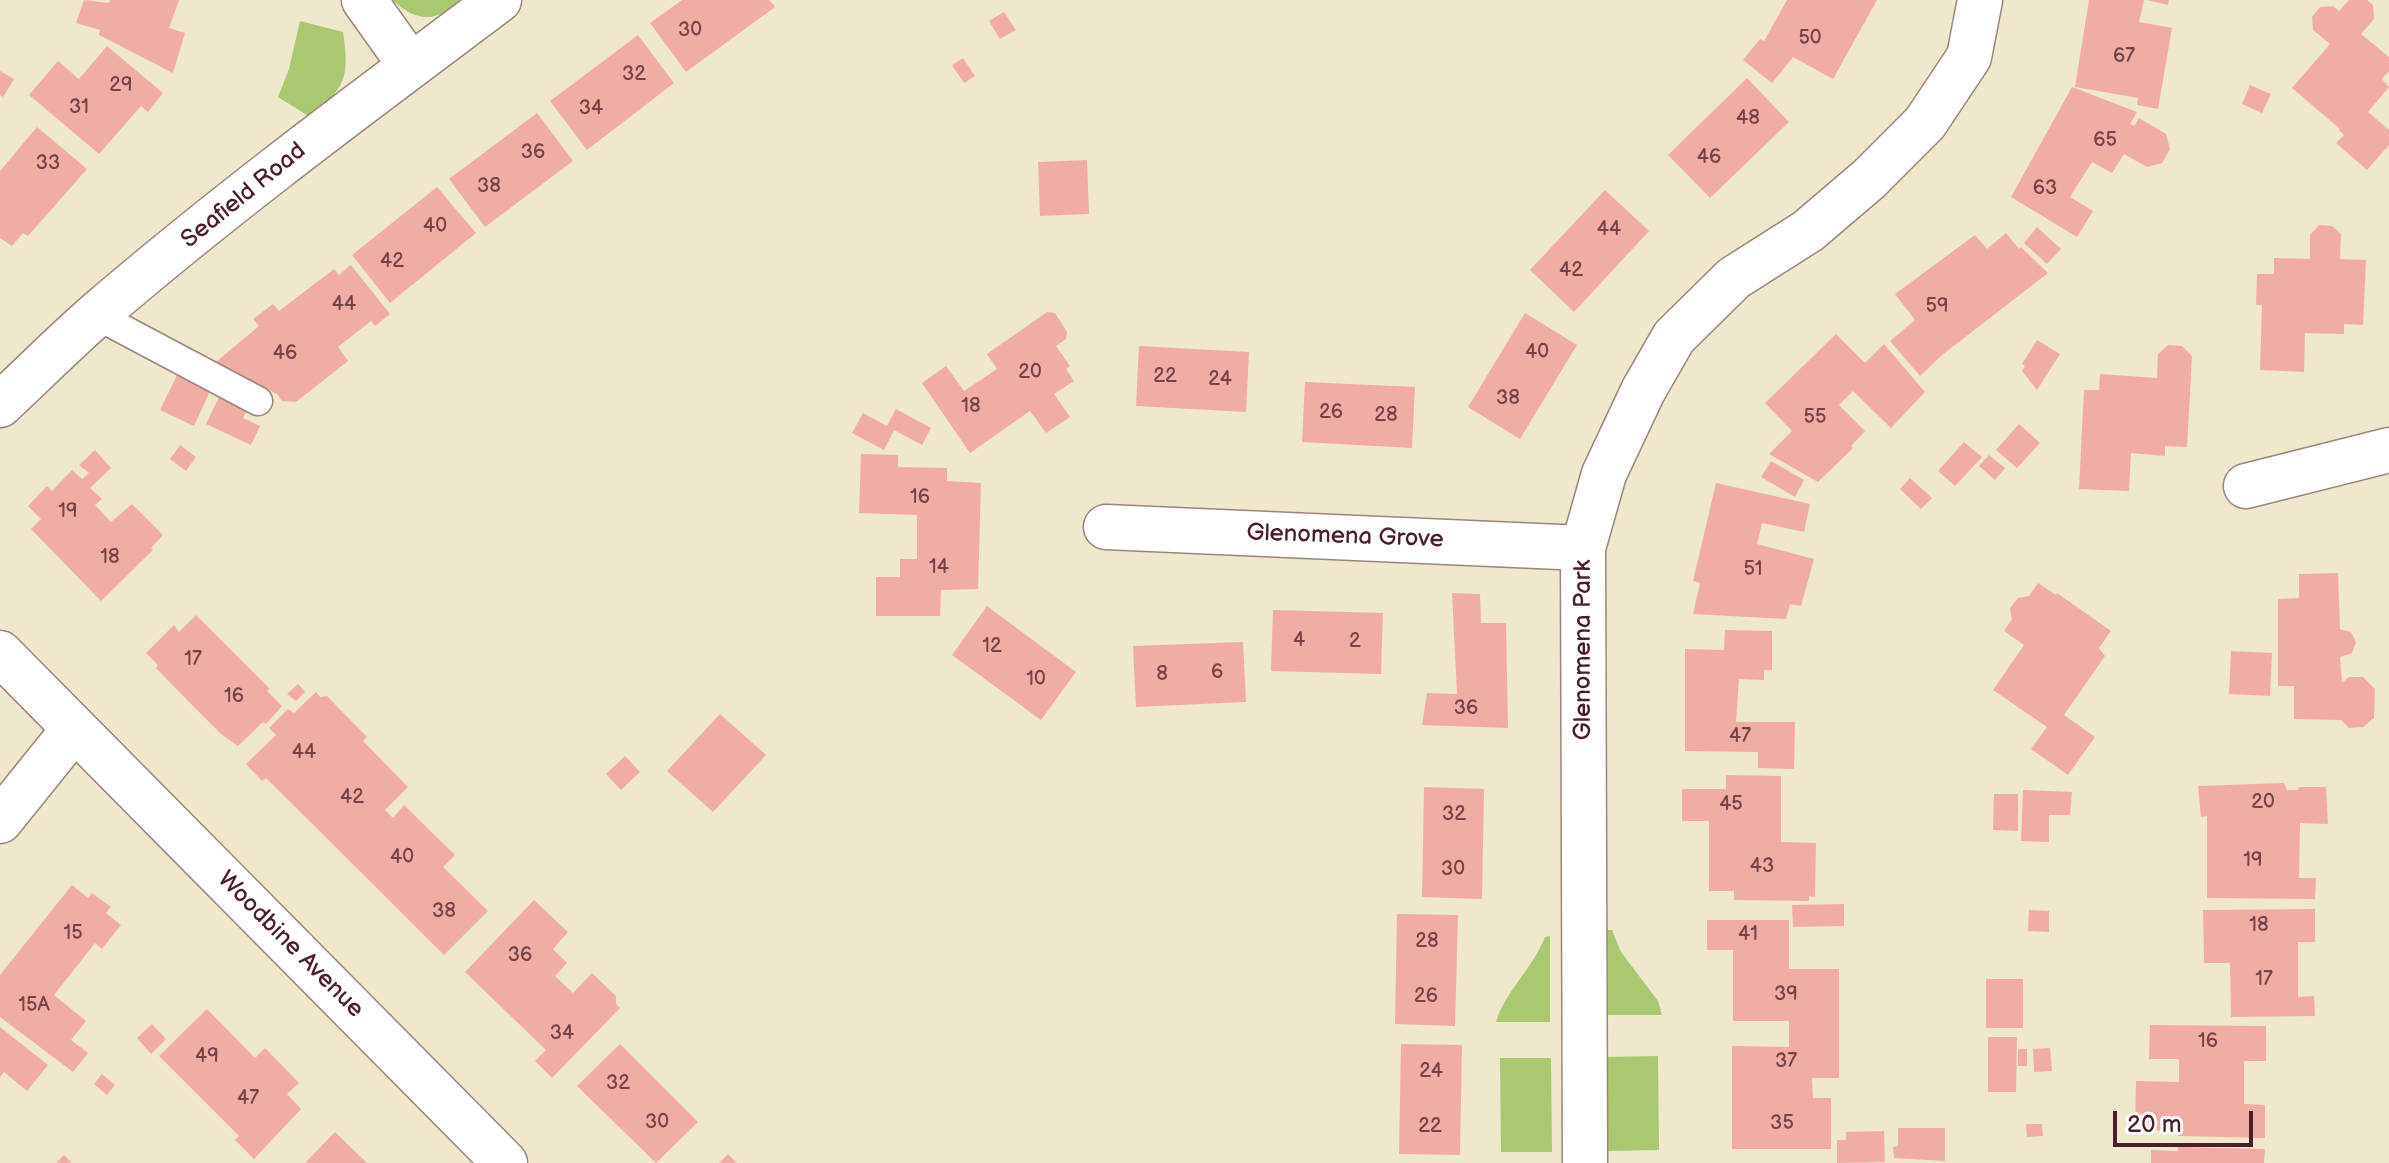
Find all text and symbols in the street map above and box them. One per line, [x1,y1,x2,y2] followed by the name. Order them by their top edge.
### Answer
[678,19,702,43] house number: 30
[1798,27,1822,51] house number: 50
[2113,45,2135,69] house number: 67
[622,63,646,87] house number: 32
[109,74,133,98] house number: 29
[69,96,89,120] house number: 31
[579,97,603,121] house number: 34
[1736,107,1760,131] house number: 48
[2093,129,2117,153] house number: 65
[176,137,312,255] street label: Seafield Road
[521,141,545,165] house number: 36
[1697,146,1721,170] house number: 46
[36,152,60,176] house number: 33
[477,175,501,199] house number: 38
[2033,177,2057,201] house number: 63
[423,215,447,239] house number: 40
[1597,218,1621,242] house number: 44
[380,250,404,274] house number: 42
[1559,259,1583,283] house number: 42
[332,293,356,317] house number: 44
[1925,295,1949,319] house number: 59
[1525,341,1549,365] house number: 40
[273,342,297,366] house number: 46
[1018,361,1042,385] house number: 20
[1153,365,1177,389] house number: 22
[1208,368,1232,392] house number: 24
[1496,387,1520,411] house number: 38
[961,395,981,419] house number: 18
[1319,401,1343,425] house number: 26
[1374,404,1398,428] house number: 28
[1804,406,1826,430] house number: 55
[910,486,930,510] house number: 16
[58,500,78,524] house number: 19
[1246,519,1444,555] street label: Glenomena Grove
[100,546,120,570] house number: 18
[929,556,949,580] house number: 14
[1743,558,1763,582] house number: 51
[1570,560,1598,740] street label: Glenomena Park
[1293,629,1305,653] house number: 4
[1349,630,1361,654] house number: 2
[982,635,1002,659] house number: 12
[184,648,202,672] house number: 17
[1211,661,1223,685] house number: 6
[1156,663,1168,687] house number: 8
[1026,668,1046,692] house number: 10
[224,685,244,709] house number: 16
[1454,697,1478,721] house number: 36
[1729,725,1751,749] house number: 47
[292,741,316,765] house number: 44
[340,786,364,810] house number: 42
[2251,791,2275,815] house number: 20
[1719,793,1743,817] house number: 45
[1442,803,1466,827] house number: 32
[390,846,414,870] house number: 40
[2243,849,2263,873] house number: 19
[1750,855,1774,879] house number: 43
[1441,858,1465,882] house number: 30
[211,866,369,1024] street label: Woodbine Avenue
[432,900,456,924] house number: 38
[2249,914,2269,938] house number: 18
[63,922,83,946] house number: 15
[1738,923,1758,947] house number: 41
[1415,930,1439,954] house number: 28
[508,944,532,968] house number: 36
[2255,968,2273,992] house number: 17
[1774,983,1798,1007] house number: 39
[1414,985,1438,1009] house number: 26
[18,994,50,1018] house number: 15A
[550,1022,574,1046] house number: 34
[2198,1030,2218,1054] house number: 16
[195,1045,219,1069] house number: 49
[1775,1050,1797,1074] house number: 37
[1419,1060,1443,1084] house number: 24
[606,1072,630,1096] house number: 32
[237,1087,259,1111] house number: 47
[2117,1095,2257,1145] scale bar
[2127,1110,2182,1139] text: 20 m
[645,1111,669,1135] house number: 30
[1770,1112,1794,1136] house number: 35
[1418,1115,1442,1139] house number: 22

